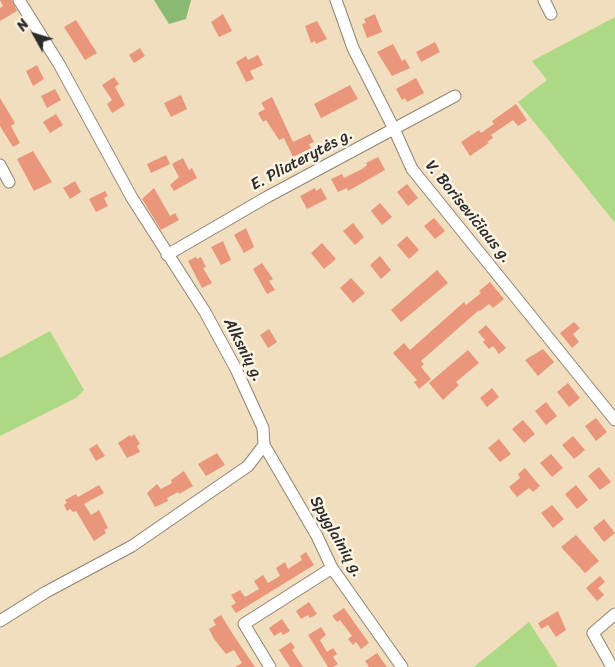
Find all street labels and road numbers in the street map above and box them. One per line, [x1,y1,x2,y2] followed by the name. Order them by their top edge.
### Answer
[248,125,356,195] street label: E. Pliaterytės g.
[421,157,515,267] street label: V. Borisevičiaus g.
[219,315,267,385] street label: Alksnių g.
[305,493,367,581] street label: Spyglainių g.

